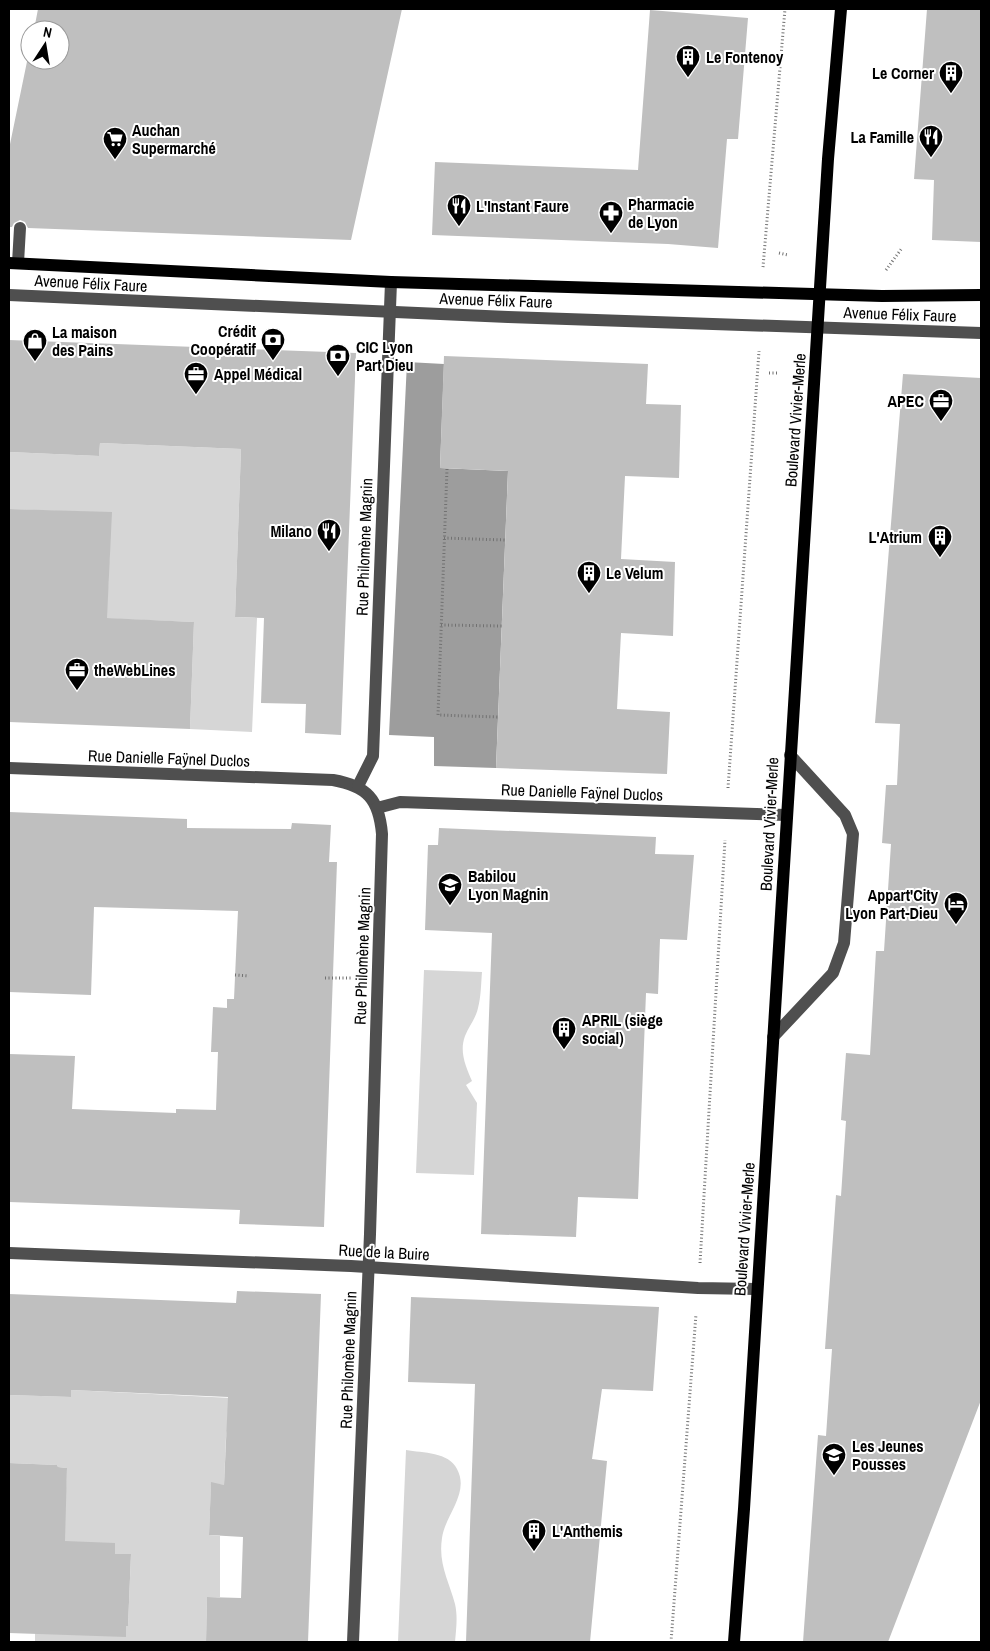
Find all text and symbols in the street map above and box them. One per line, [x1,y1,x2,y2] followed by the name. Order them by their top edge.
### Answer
[20,20,70,70] north arrow
[42,23,54,42] text: N
[675,44,701,78] building icon: Le Fontenoy
[706,46,784,68] place label: Le Fontenoy
[938,60,964,94] building icon: Le Corner
[872,62,935,84] place label: Le Corner
[132,119,216,159] place label: Auchan Supermarché
[918,124,944,158] restaurant icon: La Famille
[102,126,128,160] supermarket icon: Auchan Supermarché
[850,126,914,148] place label: La Famille
[446,193,472,227] restaurant icon: L'Instant Faure
[628,193,694,233] place label: Pharmacie de Lyon
[476,195,569,217] place label: L'Instant Faure
[598,200,624,234] pharmacy icon: Pharmacie de Lyon
[33,269,148,297] street label: Avenue Félix Faure
[438,287,553,313] street label: Avenue Félix Faure
[842,301,957,327] street label: Avenue Félix Faure
[190,320,257,360] place label: Crédit Coopératif
[52,321,117,361] place label: La maison des Pains
[260,327,286,361] bank icon: Crédit Coopératif
[22,328,48,362] shop icon: La maison des Pains
[356,336,414,376] place label: CIC Lyon Part Dieu
[325,343,351,377] bank icon: CIC Lyon Part Dieu
[779,352,811,488] street label: Boulevard Vivier-Merle
[183,361,209,395] office icon: Appel Médical
[214,363,302,385] place label: Appel Médical
[928,388,954,422] office icon: APEC
[888,390,924,412] place label: APEC
[351,478,377,616] street label: Rue Philomène Magnin
[316,518,342,552] restaurant icon: Milano
[270,520,312,542] place label: Milano
[927,524,953,558] building icon: L'Atrium
[869,526,922,548] place label: L'Atrium
[576,560,602,594] building icon: Le Velum
[606,562,663,584] place label: Le Velum
[64,657,90,691] office icon: theWebLines
[94,659,175,681] place label: theWebLines
[88,744,250,772] street label: Rue Danielle Faÿnel Duclos
[755,757,783,891] street label: Boulevard Vivier-Merle
[501,778,663,806] street label: Rue Danielle Faÿnel Duclos
[468,865,548,905] place label: Babilou Lyon Magnin
[437,872,463,906] school or university icon: Babilou Lyon Magnin
[845,884,939,924] place label: Appart'City Lyon Part-Dieu
[349,887,375,1025] street label: Rue Philomène Magnin
[943,891,969,925] hotel icon: Appart'City Lyon Part-Dieu
[582,1009,663,1049] place label: APRIL (siège social)
[551,1016,577,1050] building icon: APRIL (siège social)
[728,1161,760,1297] street label: Boulevard Vivier-Merle
[338,1239,430,1265] street label: Rue de la Buire
[335,1291,361,1429] street label: Rue Philomène Magnin
[852,1435,923,1475] place label: Les Jeunes Pousses
[821,1442,847,1476] school or university icon: Les Jeunes Pousses
[521,1518,547,1552] building icon: L'Anthemis
[552,1520,623,1542] place label: L'Anthemis

